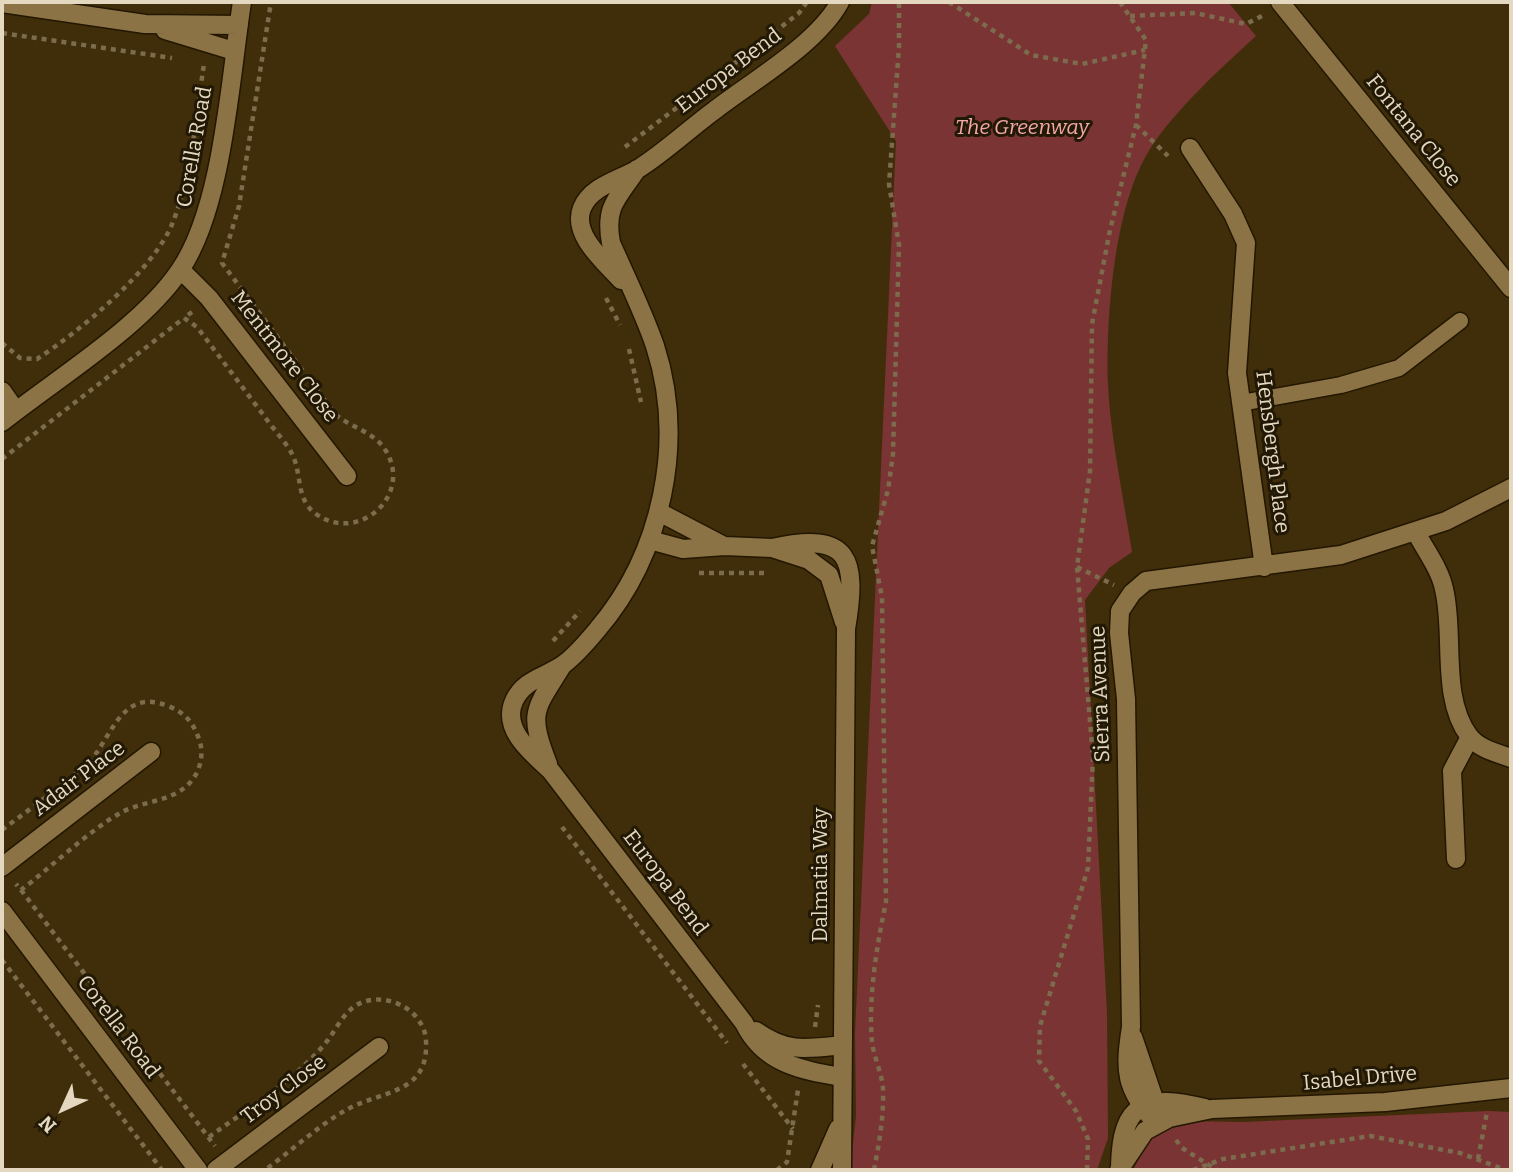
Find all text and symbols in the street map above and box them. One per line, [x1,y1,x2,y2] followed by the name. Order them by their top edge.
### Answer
[671,23,787,119] street label: Europa Bend
[1360,70,1466,192] street label: Fontana Close
[172,85,218,209] street label: Corella Road
[955,115,1089,141] park label: The Greenway
[225,286,343,428] street label: Mentmore Close
[1250,369,1294,535] street label: Hensbergh Place
[1086,625,1116,763] street label: Sierra Avenue
[28,736,130,822] street label: Adair Place
[808,808,834,942] street label: Dalmatia Way
[617,825,713,941] street label: Europa Bend
[71,971,165,1083] street label: Corella Road
[236,1050,332,1130] street label: Troy Close
[1302,1061,1418,1097] street label: Isabel Drive
[28,1074,98,1144] north arrow
[34,1111,61,1138] text: N

